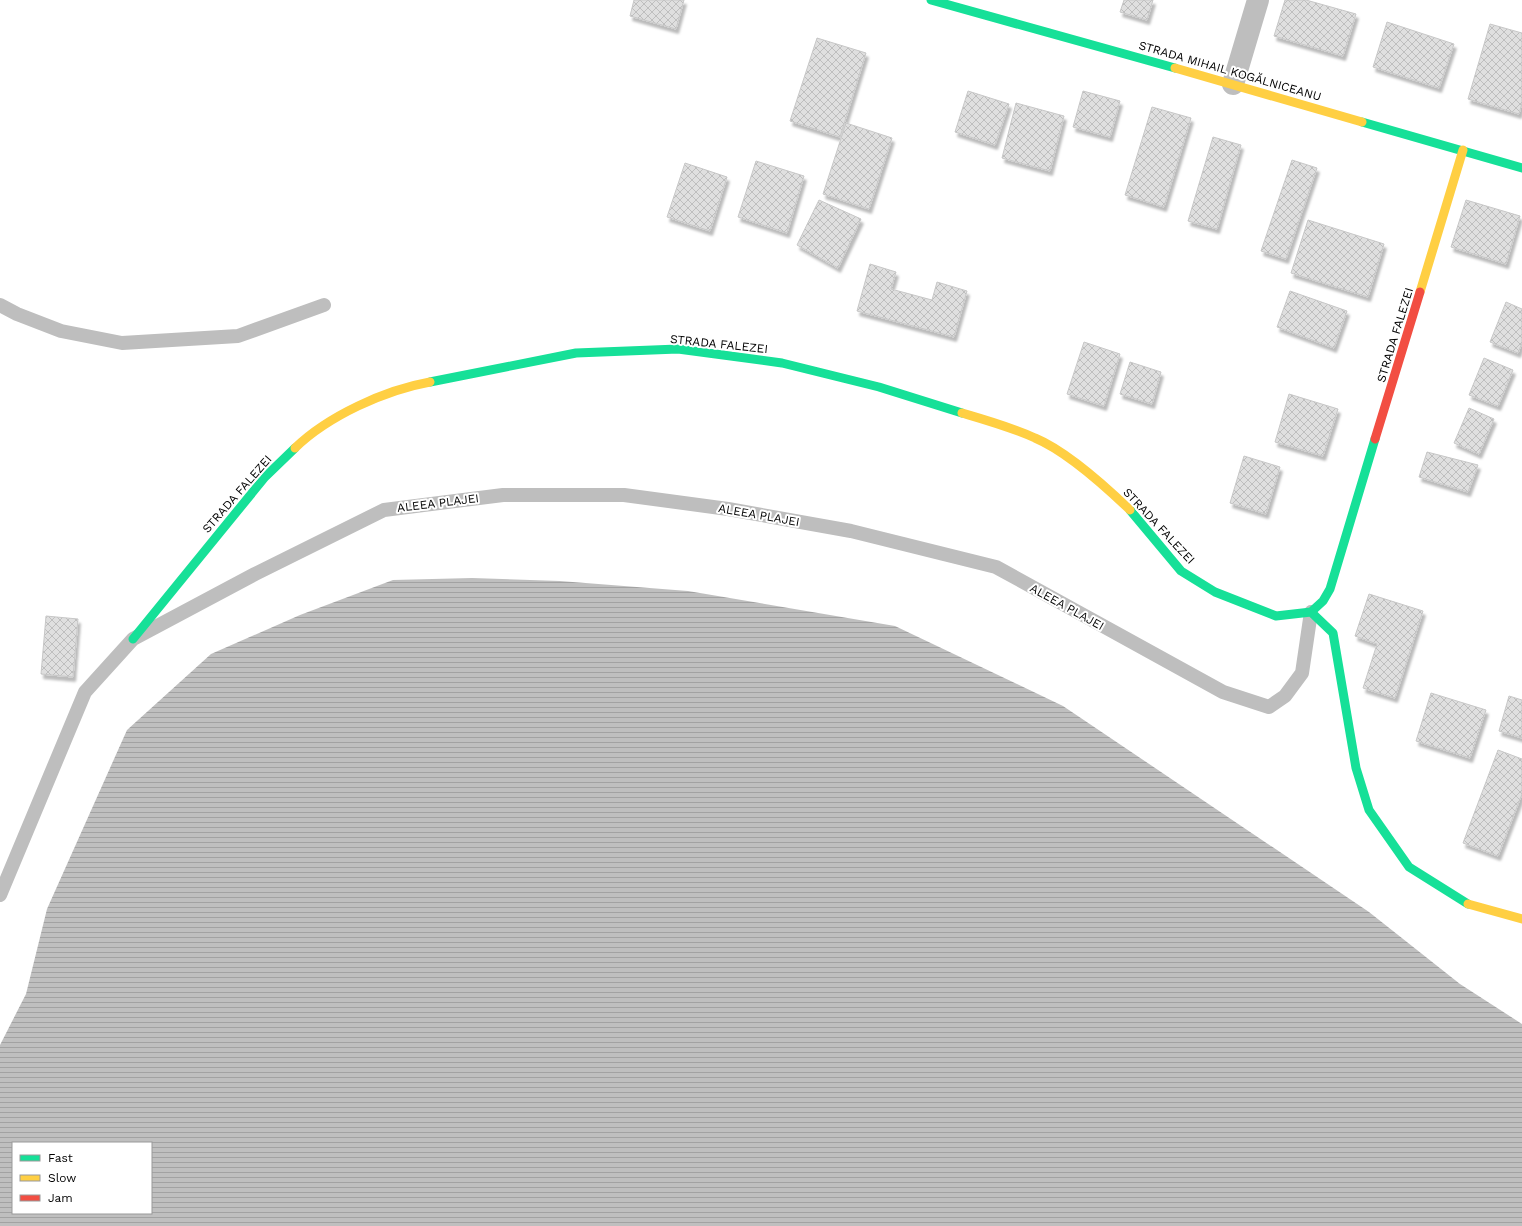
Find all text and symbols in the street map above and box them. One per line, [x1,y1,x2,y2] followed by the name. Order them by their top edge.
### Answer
[1137,38,1323,104] street label: STRADA MIHAIL KOGĂLNICEANU
[1374,286,1416,384] street label: STRADA FALEZEI
[669,332,769,356] street label: STRADA FALEZEI
[199,452,275,536] street label: STRADA FALEZEI
[1120,485,1198,567] street label: STRADA FALEZEI
[396,491,480,515] street label: ALEEA PLAJEI
[717,501,801,529] street label: ALEEA PLAJEI
[1028,581,1106,633] street label: ALEEA PLAJEI
[12,1142,152,1214] legend
[48,1151,73,1165] text: Fast
[48,1171,76,1185] text: Slow
[48,1191,73,1205] text: Jam

